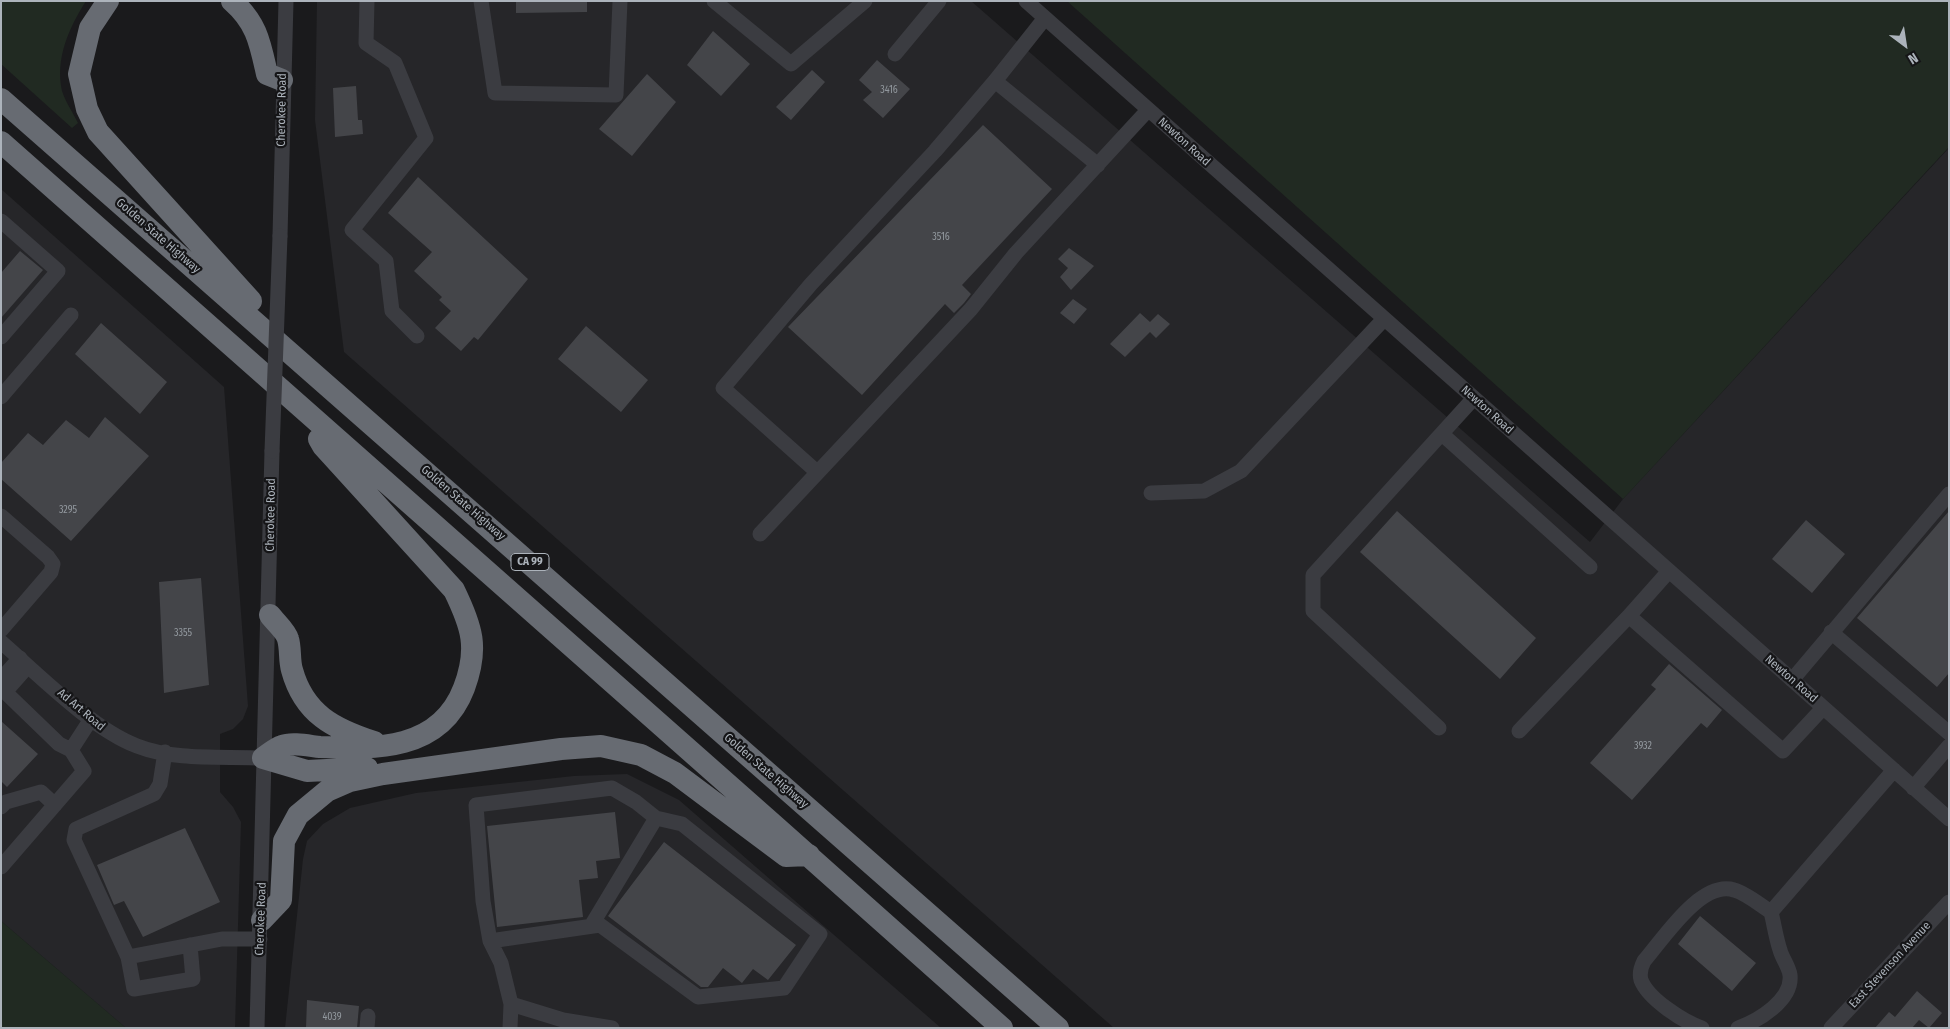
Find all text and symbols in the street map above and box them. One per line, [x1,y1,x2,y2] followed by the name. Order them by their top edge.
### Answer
[1880,20,1930,70] north arrow
[1905,49,1921,68] text: N
[274,73,290,147] street label: Cherokee Road
[880,84,898,96] house number: 3416
[1155,115,1213,169] street label: Newton Road
[113,195,203,277] street label: Golden State Highway
[932,231,950,243] house number: 3516
[1458,383,1516,437] street label: Newton Road
[418,462,508,544] street label: Golden State Highway
[263,478,279,552] street label: Cherokee Road
[59,504,77,516] house number: 3295
[511,554,549,570] road number: CA 99
[174,627,192,639] house number: 3355
[1762,652,1820,706] street label: Newton Road
[54,686,108,734] street label: Ad Art Road
[721,730,811,812] street label: Golden State Highway
[1634,740,1652,752] house number: 3932
[253,882,269,956] street label: Cherokee Road
[1846,919,1934,1011] street label: East Stevenson Avenue
[322,1011,342,1023] house number: 4039

